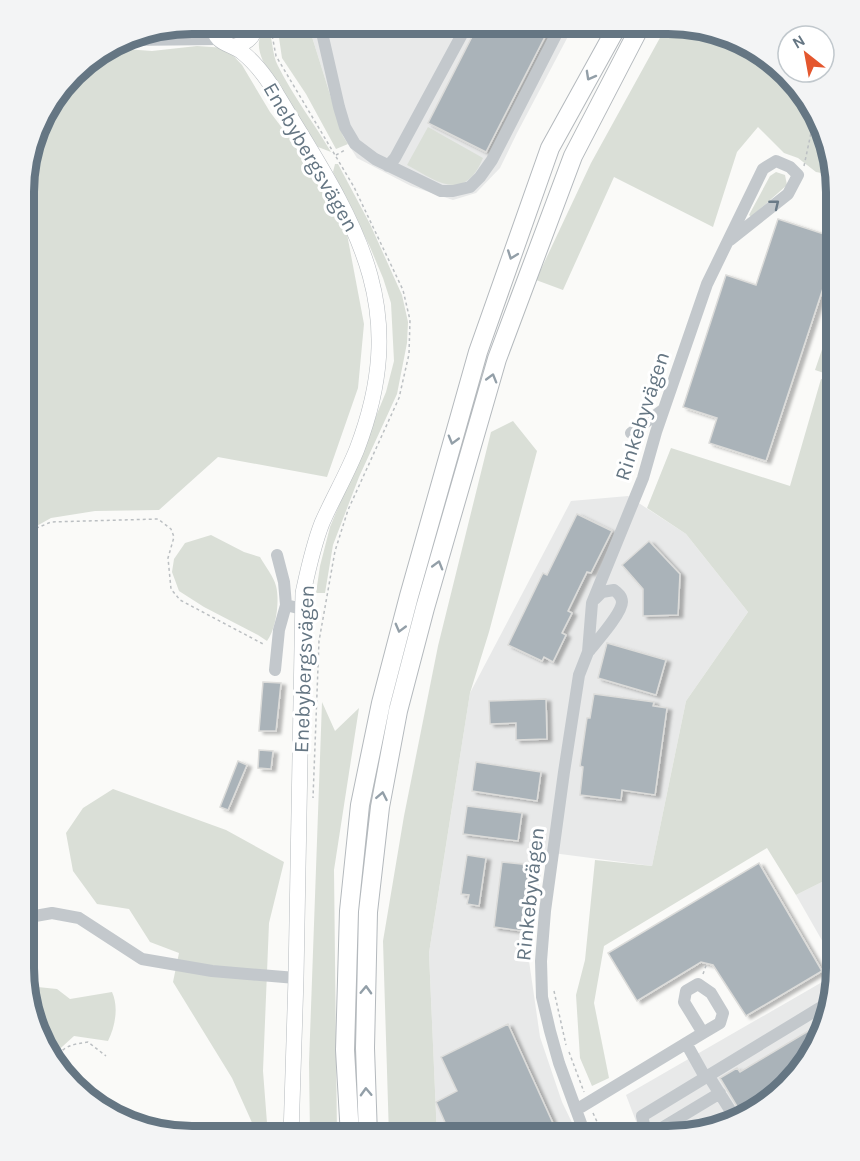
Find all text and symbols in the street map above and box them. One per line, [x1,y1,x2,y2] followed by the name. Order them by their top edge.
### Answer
[776,24,836,84] north arrow
[789,30,808,53] text: N
[586,70,597,81] one-way arrow
[259,78,363,236] street label: Enebybergsvägen
[769,200,780,211] one-way arrow
[507,249,520,260] one-way arrow
[610,349,674,483] street label: Rinkebyvägen
[485,373,497,384] one-way arrow
[447,435,460,445] one-way arrow
[431,560,443,571] one-way arrow
[289,584,319,754] street label: Enebybergsvägen
[395,623,408,633] one-way arrow
[375,791,388,801] one-way arrow
[511,826,549,962] street label: Rinkebyvägen
[360,985,372,994] one-way arrow
[360,1088,373,1097] one-way arrow

